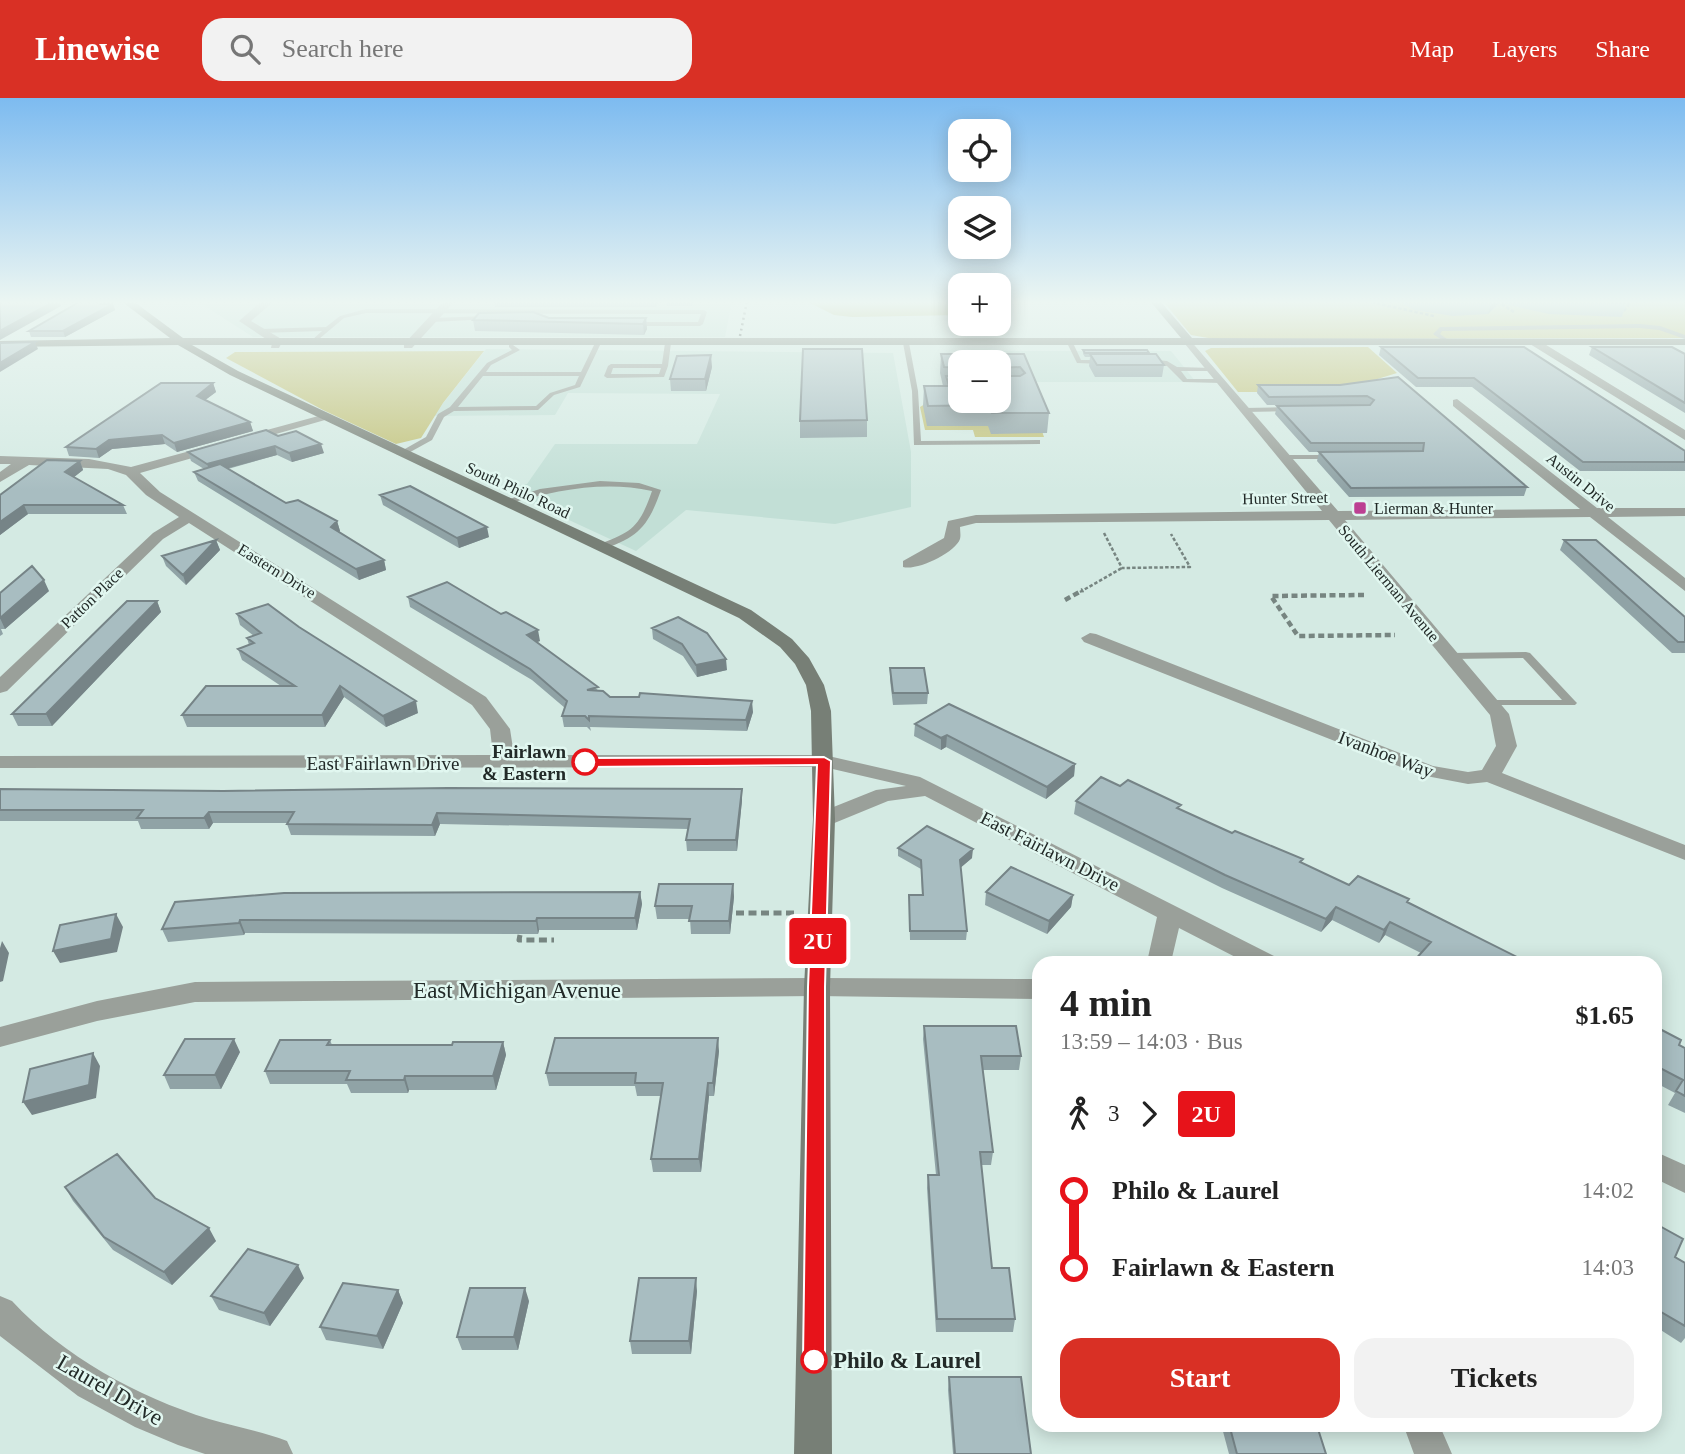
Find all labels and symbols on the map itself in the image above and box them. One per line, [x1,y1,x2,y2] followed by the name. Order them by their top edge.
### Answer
[1543,449,1619,515] street label: Austin Drive
[463,458,573,522] street label: South Philo Road
[1242,489,1329,507] street label: Hunter Street
[1352,500,1368,516] marker: Lierman & Hunter
[1374,500,1494,517] place label: Lierman & Hunter
[1335,521,1443,645] street label: South Lierman Avenue
[235,540,319,602] street label: Eastern Drive
[57,564,127,632] street label: Patton Place
[1336,726,1437,782] street label: Ivanhoe Way
[482,741,566,784] place label: Fairlawn & Eastern
[572,749,598,775] marker: Fairlawn & Eastern
[306,753,460,774] street label: East Fairlawn Drive
[977,807,1123,895] street label: East Fairlawn Drive
[786,918,850,964] line badge: 2U
[413,978,621,1003] street label: East Michigan Avenue
[801,1347,827,1373] marker: Philo & Laurel
[833,1348,981,1373] place label: Philo & Laurel
[53,1350,167,1430] street label: Laurel Drive

